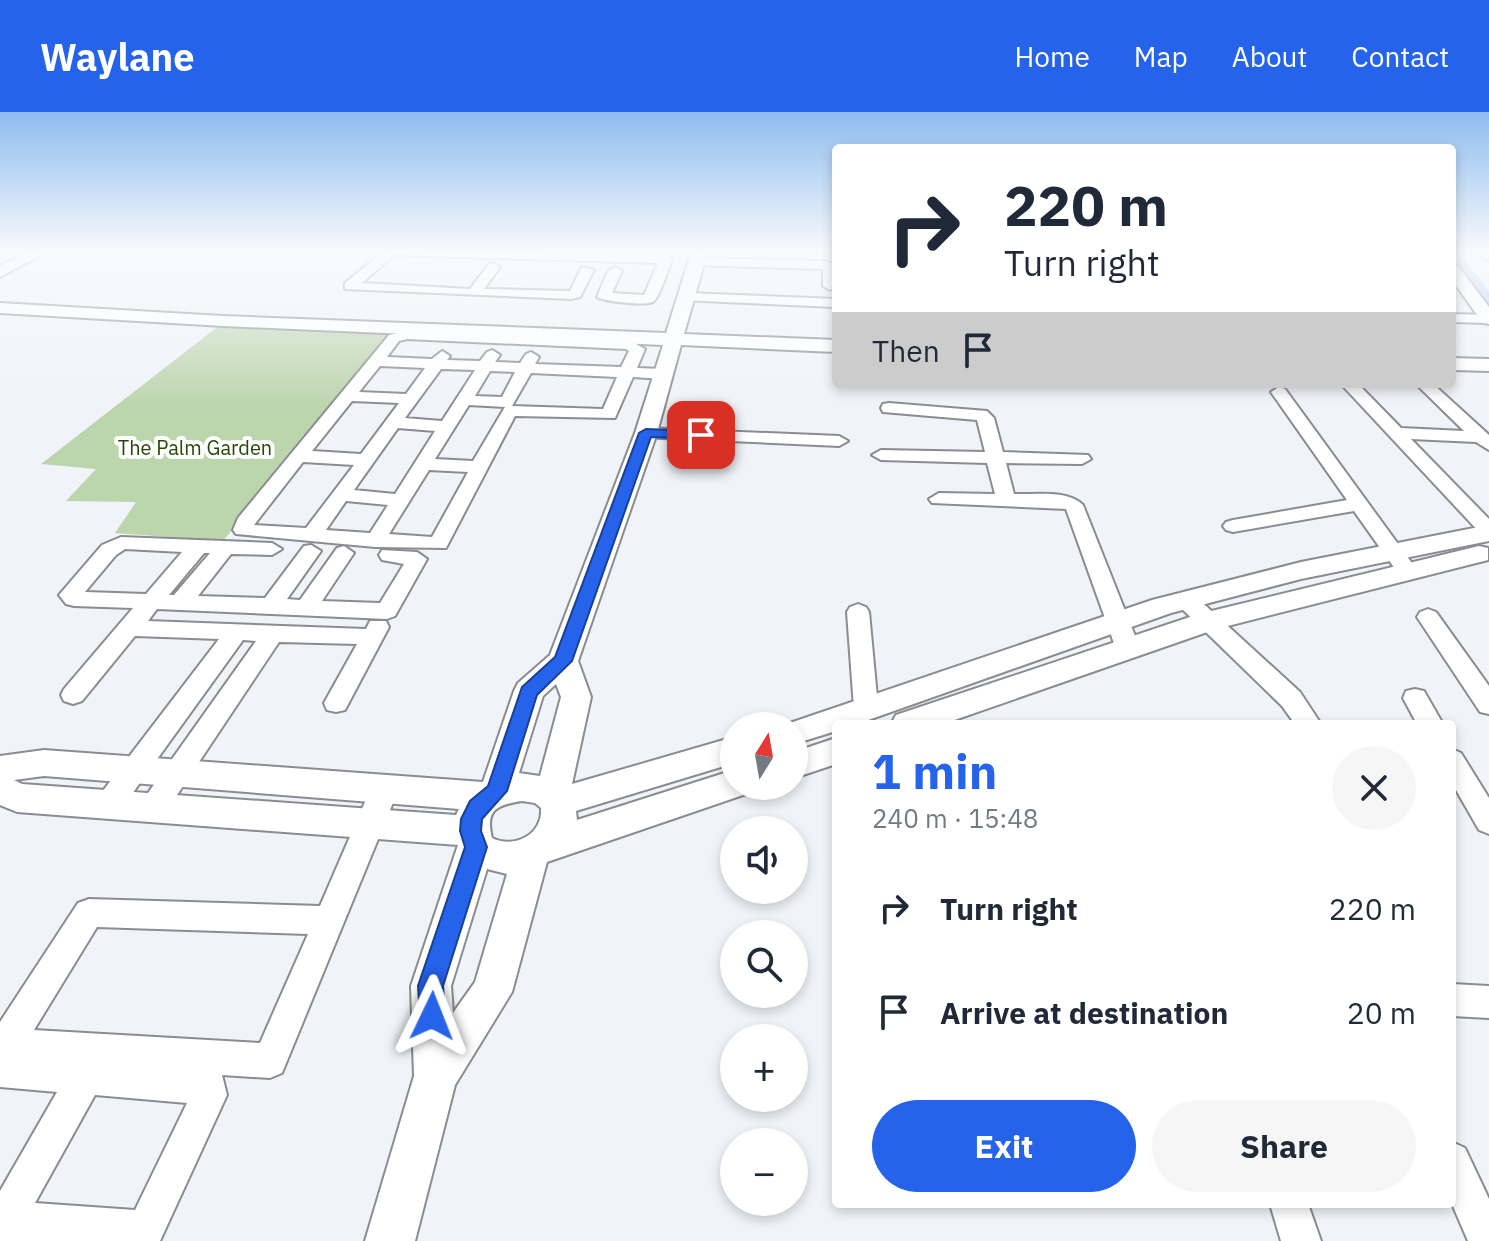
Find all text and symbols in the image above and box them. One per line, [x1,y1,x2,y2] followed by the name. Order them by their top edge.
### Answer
[40,32,195,81] text: Waylane
[1014,38,1090,75] text: Home
[1134,38,1188,75] text: Map
[1232,38,1307,75] text: About
[1351,38,1449,75] text: Contact
[1004,169,1168,241] text: 220 m
[872,176,976,280] icon: right
[1004,239,1160,286] text: Turn right
[956,328,1000,372] icon: arrive
[872,331,940,370] text: Then
[667,401,735,469] pin
[679,413,723,457] icon: arrive
[118,434,272,461] park label: The Palm Garden
[720,712,808,800] north arrow
[720,712,808,1216] map controls
[872,740,997,802] text: 1 min
[1332,746,1416,830] button: close
[872,801,1038,835] text: 240 m · 15:48
[720,816,808,904] button: sound
[872,886,916,930] icon: right
[940,889,1078,928] text: Turn right
[1329,889,1416,928] text: 220 m
[720,920,808,1008] button: search
[390,974,474,1058] position arrow
[872,990,916,1034] icon: arrive
[940,993,1228,1032] text: Arrive at destination
[1347,993,1416,1032] text: 20 m
[720,1024,808,1112] button: +
[872,1100,1136,1192] button: Exit
[1152,1100,1416,1192] button: Share
[720,1128,808,1216] button: −

